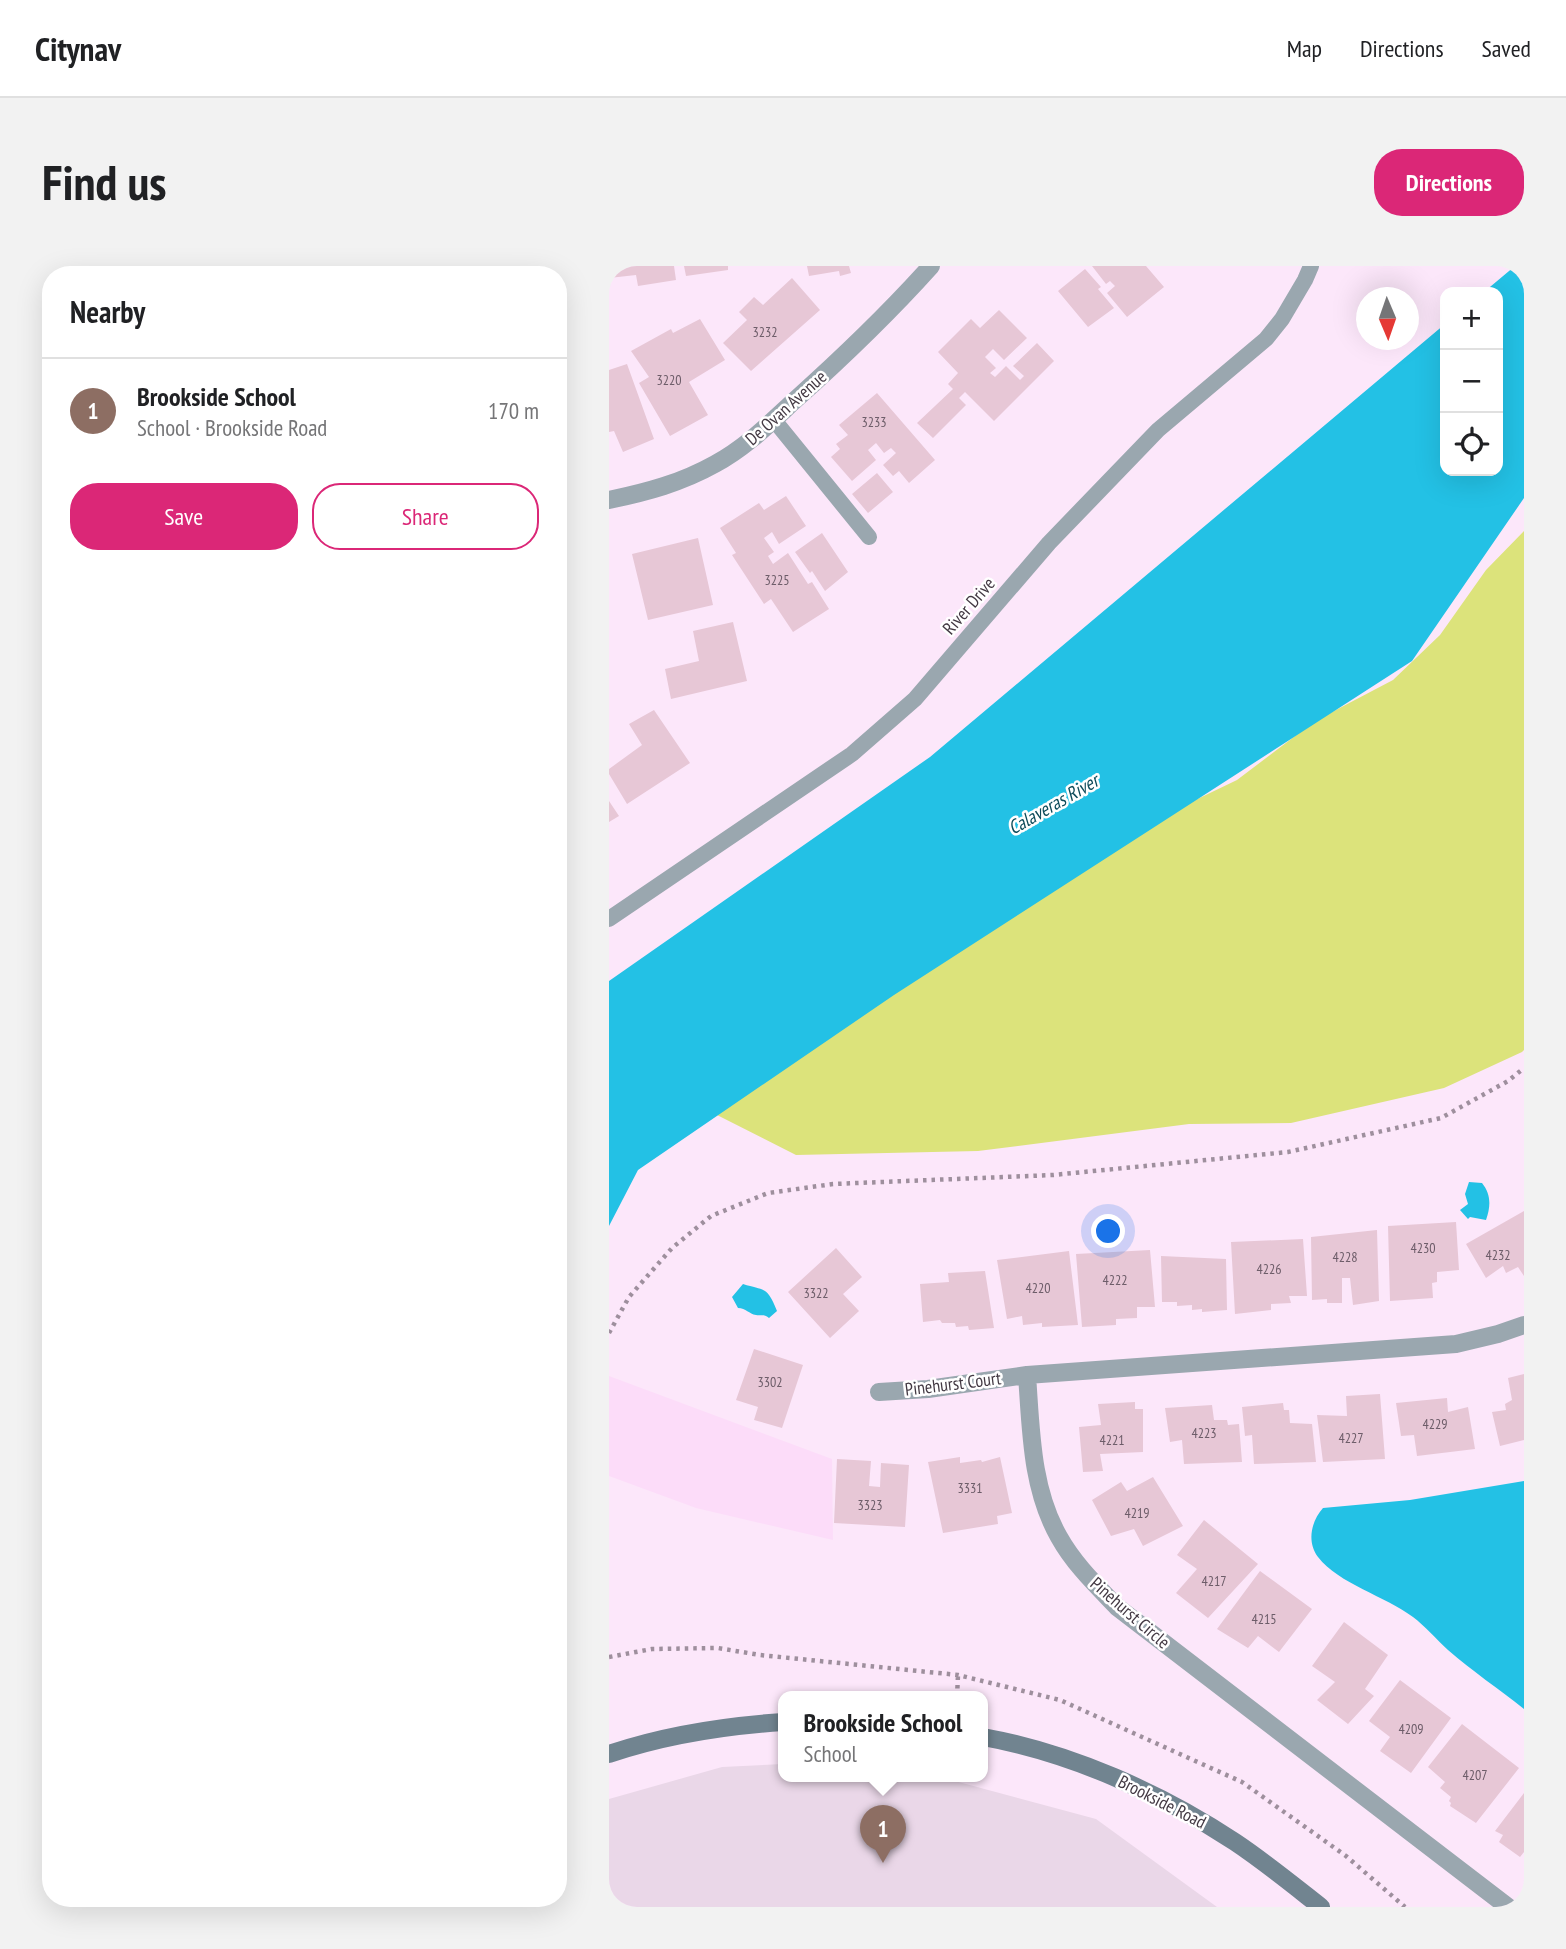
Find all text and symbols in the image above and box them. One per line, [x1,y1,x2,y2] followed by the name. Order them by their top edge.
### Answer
[35,27,121,70] text: Citynav
[1287,33,1322,64] text: Map
[1360,33,1444,64] text: Directions
[1482,33,1531,64] text: Saved
[1374,149,1524,216] button: Directions
[42,150,166,214] text: Find us
[1356,287,1419,350] north arrow
[1440,287,1503,476] map controls
[1440,287,1503,350] button: +
[70,292,145,331] text: Nearby
[752,323,778,341] house number: 3232
[1440,350,1503,413] button: −
[740,365,831,450] street label: De Ovan Avenue
[656,371,682,389] house number: 3220
[137,380,296,413] text: Brookside School
[88,396,99,425] text: 1
[488,396,539,425] text: 170 m
[137,413,327,442] text: School · Brookside Road
[861,413,887,431] house number: 3233
[1440,413,1503,476] button: locate
[70,483,298,550] button: Save
[312,483,539,550] button: Share
[764,571,790,589] house number: 3225
[937,572,1000,639] street label: River Drive
[1004,767,1105,839] water label: Calaveras River
[1091,1214,1125,1248] your location
[1410,1239,1436,1257] house number: 4230
[1485,1246,1511,1264] house number: 4232
[1332,1248,1358,1266] house number: 4228
[1256,1260,1282,1278] house number: 4226
[1102,1271,1128,1289] house number: 4222
[1025,1279,1051,1297] house number: 4220
[803,1284,829,1302] house number: 3322
[904,1366,1002,1401] street label: Pinehurst Court
[757,1373,783,1391] house number: 3302
[1422,1415,1448,1433] house number: 4229
[1191,1424,1217,1442] house number: 4223
[1338,1429,1364,1447] house number: 4227
[1099,1431,1125,1449] house number: 4221
[957,1479,983,1497] house number: 3331
[857,1496,883,1514] house number: 3323
[1124,1504,1150,1522] house number: 4219
[1086,1572,1175,1653] street label: Pinehurst Circle
[1201,1572,1227,1590] house number: 4217
[1251,1610,1277,1628] house number: 4215
[778,1691,988,1782] popup
[804,1706,962,1739] text: Brookside School
[1398,1720,1424,1738] house number: 4209
[804,1739,857,1768] text: School
[1462,1766,1488,1784] house number: 4207
[1114,1770,1210,1834] street label: Brookside Road
[860,1805,906,1863] pin: 1

